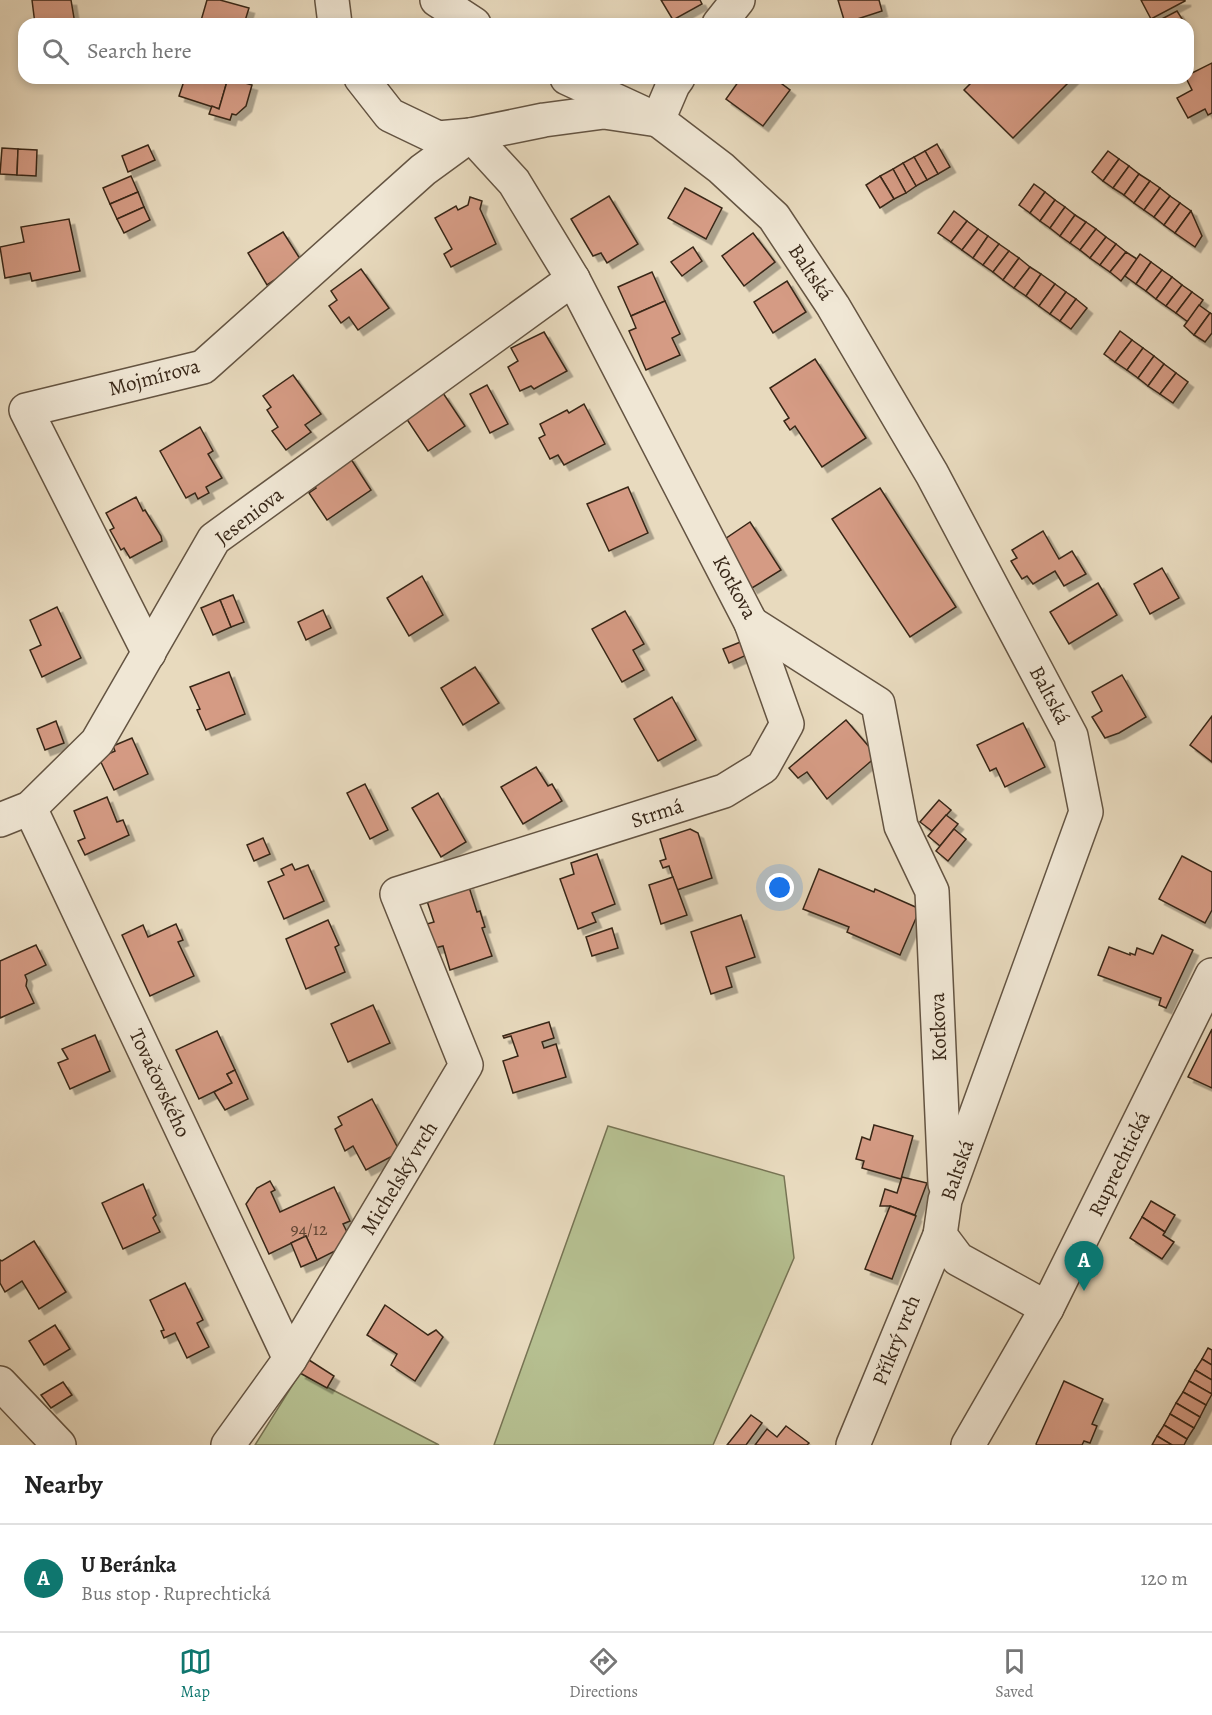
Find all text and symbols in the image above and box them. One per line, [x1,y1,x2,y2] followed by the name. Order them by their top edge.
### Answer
[18,18,1194,84] search box
[39,35,72,68] icon: search
[87,36,192,66] text: Search here
[782,238,840,306] street label: Baltská
[105,351,203,403] street label: Mojmírova
[209,480,289,552] street label: Jeseniova
[706,550,764,624] street label: Kotkova
[1023,661,1077,729] street label: Baltská
[627,791,687,835] street label: Strmá
[765,873,794,902] your location
[923,992,953,1062] street label: Kotkova
[123,1024,197,1142] street label: Tovačovského
[1082,1107,1157,1221] street label: Ruprechtická
[354,1116,444,1240] street label: Michelský vrch
[934,1136,981,1204] street label: Baltská
[291,1217,328,1241] house number: 94/12
[1064,1242,1104,1291] pin: A
[865,1291,927,1389] street label: Příkrý vrch
[24,1467,103,1502] text: Nearby
[81,1550,177,1580] text: U Beránka
[37,1565,50,1592] text: A
[1140,1565,1188,1592] text: 120 m
[81,1580,271,1607] text: Bus stop · Ruprechtická
[179,1645,212,1703] tab: Map
[569,1645,638,1703] tab: Directions
[995,1645,1033,1703] tab: Saved

